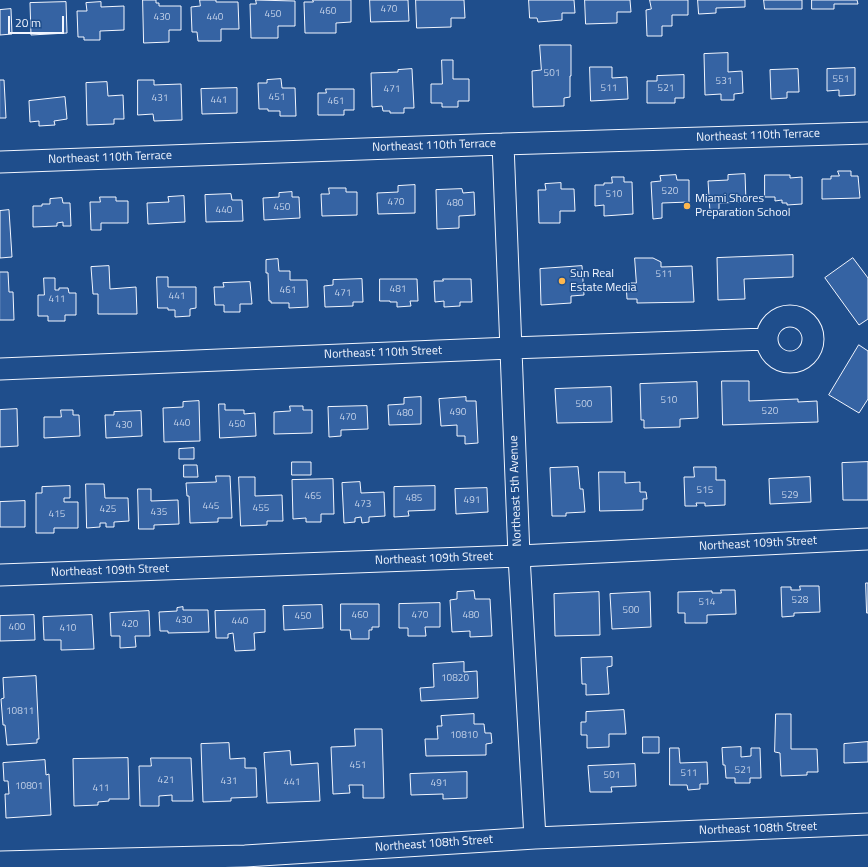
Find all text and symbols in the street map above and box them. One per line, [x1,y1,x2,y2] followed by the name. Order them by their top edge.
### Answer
[381,4,397,16] house number: 470
[320,6,336,18] house number: 460
[10,8,66,34] scale bar
[265,9,281,21] house number: 450
[154,12,170,24] house number: 430
[207,12,223,24] house number: 440
[15,13,41,32] text: 20 m
[544,68,560,80] house number: 501
[833,74,849,86] house number: 551
[716,76,732,88] house number: 531
[601,83,617,95] house number: 511
[658,83,674,95] house number: 521
[384,84,400,96] house number: 471
[269,92,285,104] house number: 451
[152,93,168,105] house number: 431
[211,95,227,107] house number: 441
[328,96,344,108] house number: 461
[696,127,820,145] street label: Northeast 110th Terrace
[372,137,496,155] street label: Northeast 110th Terrace
[48,149,172,167] street label: Northeast 110th Terrace
[662,186,678,198] house number: 520
[606,189,622,201] house number: 510
[695,192,791,220] place label: Miami Shores Preparation School
[388,197,404,209] house number: 470
[447,198,463,210] house number: 480
[682,201,692,211] marker: Miami Shores Preparation School
[274,202,290,214] house number: 450
[216,205,232,217] house number: 440
[570,267,636,295] place label: Sun Real Estate Media
[656,269,672,281] house number: 511
[557,276,567,286] marker: Sun Real Estate Media
[390,284,406,296] house number: 481
[280,285,296,297] house number: 461
[335,288,351,300] house number: 471
[169,291,185,303] house number: 441
[49,294,65,306] house number: 411
[324,344,442,362] street label: Northeast 110th Street
[661,395,677,407] house number: 510
[576,399,592,411] house number: 500
[762,406,778,418] house number: 520
[450,407,466,419] house number: 490
[397,408,413,420] house number: 480
[340,412,356,424] house number: 470
[174,418,190,430] house number: 440
[229,419,245,431] house number: 450
[116,420,132,432] house number: 430
[507,435,525,547] street label: Northeast 5th Avenue
[697,485,713,497] house number: 515
[782,490,798,502] house number: 529
[305,491,321,503] house number: 465
[406,493,422,505] house number: 485
[464,495,480,507] house number: 491
[355,499,371,511] house number: 473
[203,501,219,513] house number: 445
[253,503,269,515] house number: 455
[100,504,116,516] house number: 425
[151,507,167,519] house number: 435
[49,509,65,521] house number: 415
[699,534,817,554] street label: Northeast 109th Street
[375,550,493,568] street label: Northeast 109th Street
[51,562,169,580] street label: Northeast 109th Street
[792,595,808,607] house number: 528
[699,597,715,609] house number: 514
[623,605,639,617] house number: 500
[352,610,368,622] house number: 460
[412,610,428,622] house number: 470
[463,610,479,622] house number: 480
[295,611,311,623] house number: 450
[176,615,192,627] house number: 430
[232,616,248,628] house number: 440
[122,619,138,631] house number: 420
[9,622,25,634] house number: 400
[60,623,76,635] house number: 410
[441,673,469,685] house number: 10820
[6,706,34,718] house number: 10811
[450,730,478,742] house number: 10810
[350,760,366,772] house number: 451
[735,765,751,777] house number: 521
[681,768,697,780] house number: 511
[604,770,620,782] house number: 501
[158,775,174,787] house number: 421
[221,776,237,788] house number: 431
[284,777,300,789] house number: 441
[431,778,447,790] house number: 491
[15,781,43,793] house number: 10801
[93,783,109,795] house number: 411
[699,820,817,838] street label: Northeast 108th Street
[375,833,493,855] street label: Northeast 108th Street

